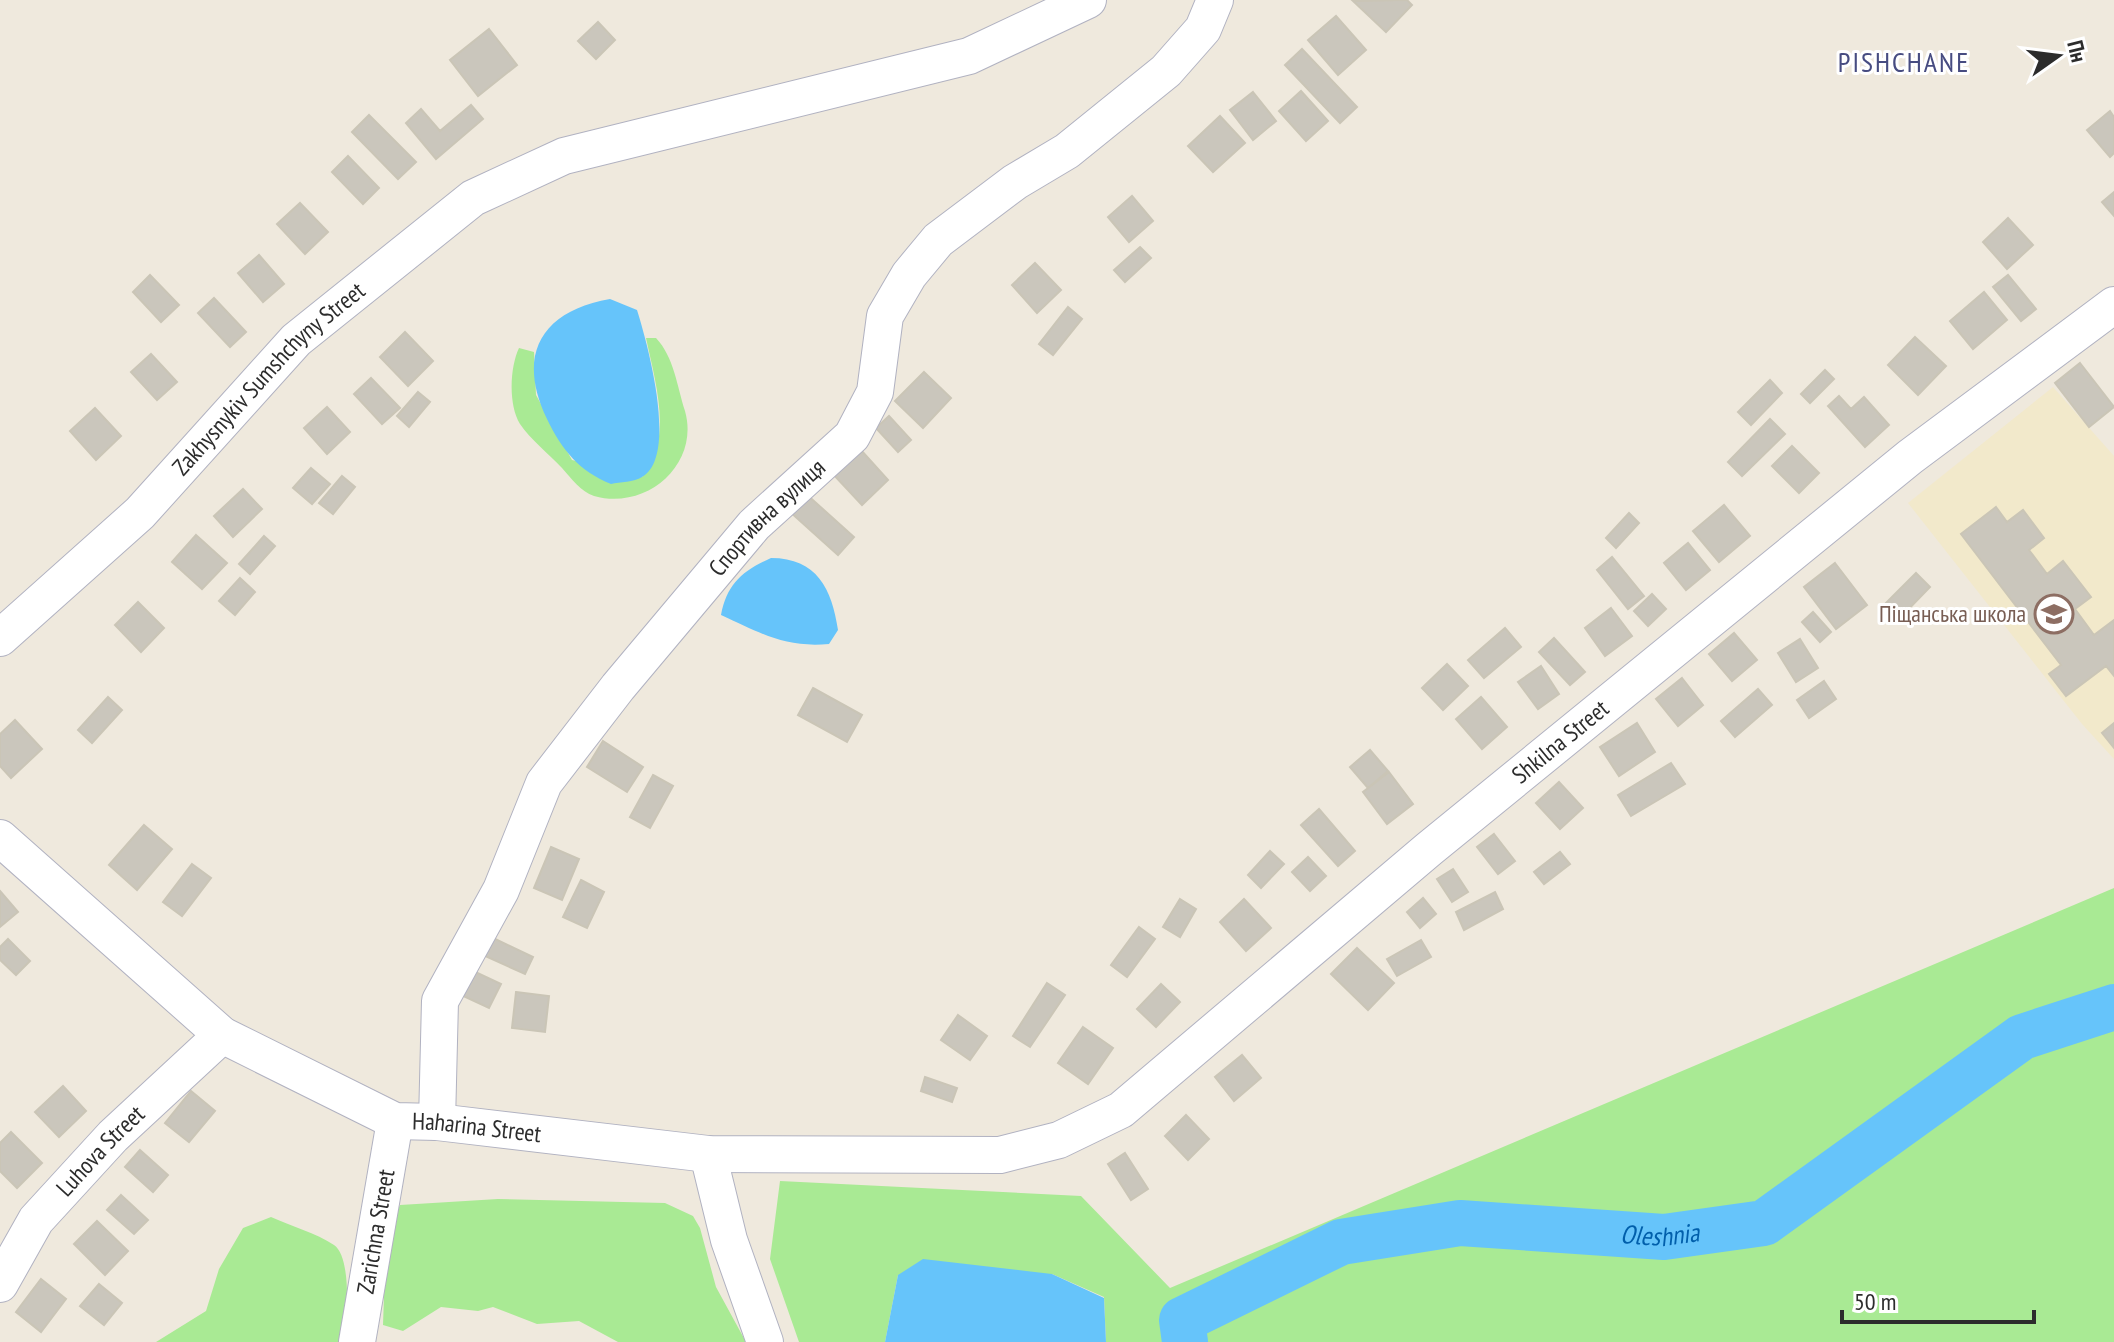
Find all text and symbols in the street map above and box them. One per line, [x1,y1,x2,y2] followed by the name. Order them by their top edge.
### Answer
[2018,16,2098,96] north arrow
[2061,37,2094,65] text: Пн
[1838,43,1970,80] district label: PISHCHANE
[165,275,371,482] street label: Zakhysnykiv Sumshchyny Street
[702,452,831,583] street label: Спортивна вулиця
[2033,593,2075,635] school or university icon: Піщанська школа
[1879,598,2026,629] place label: Піщанська школа
[1505,693,1615,790] street label: Shkilna Street
[49,1098,151,1203] street label: Luhova Street
[412,1105,543,1149] street label: Haharina Street
[350,1167,401,1296] street label: Zarichna Street
[1619,1215,1703,1253] water label: Oleshnia
[1842,1274,2034,1324] scale bar
[1854,1286,1896,1317] text: 50 m

